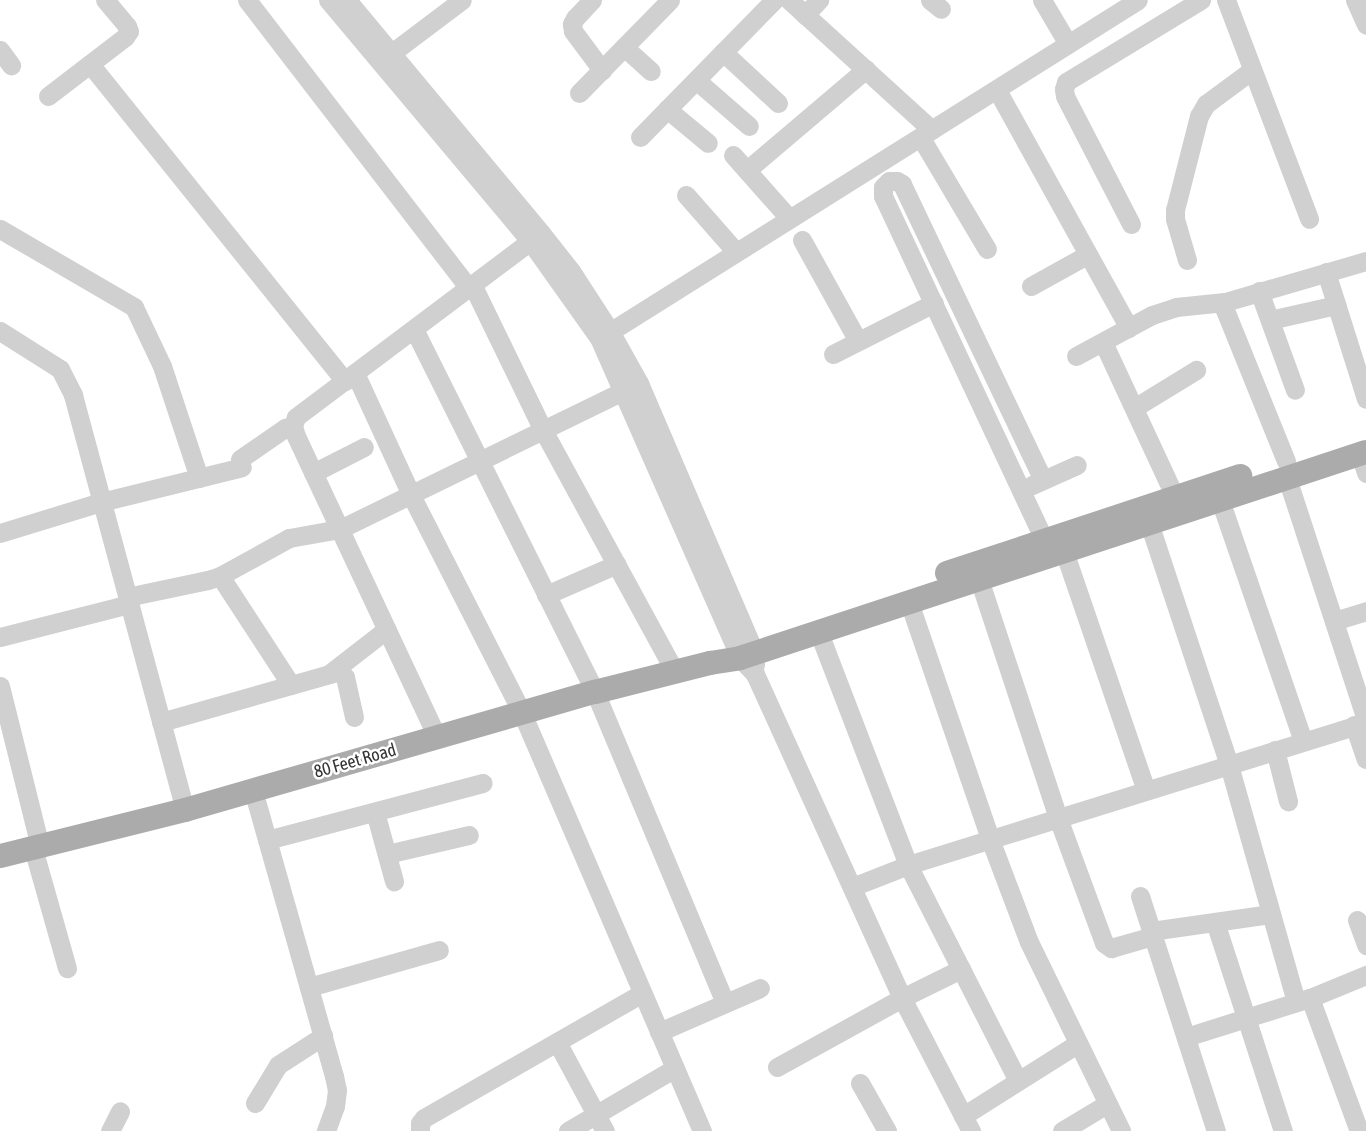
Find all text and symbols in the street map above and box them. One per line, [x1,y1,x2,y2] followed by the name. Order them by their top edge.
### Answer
[311,739,399,783] street label: 80 Feet Road

